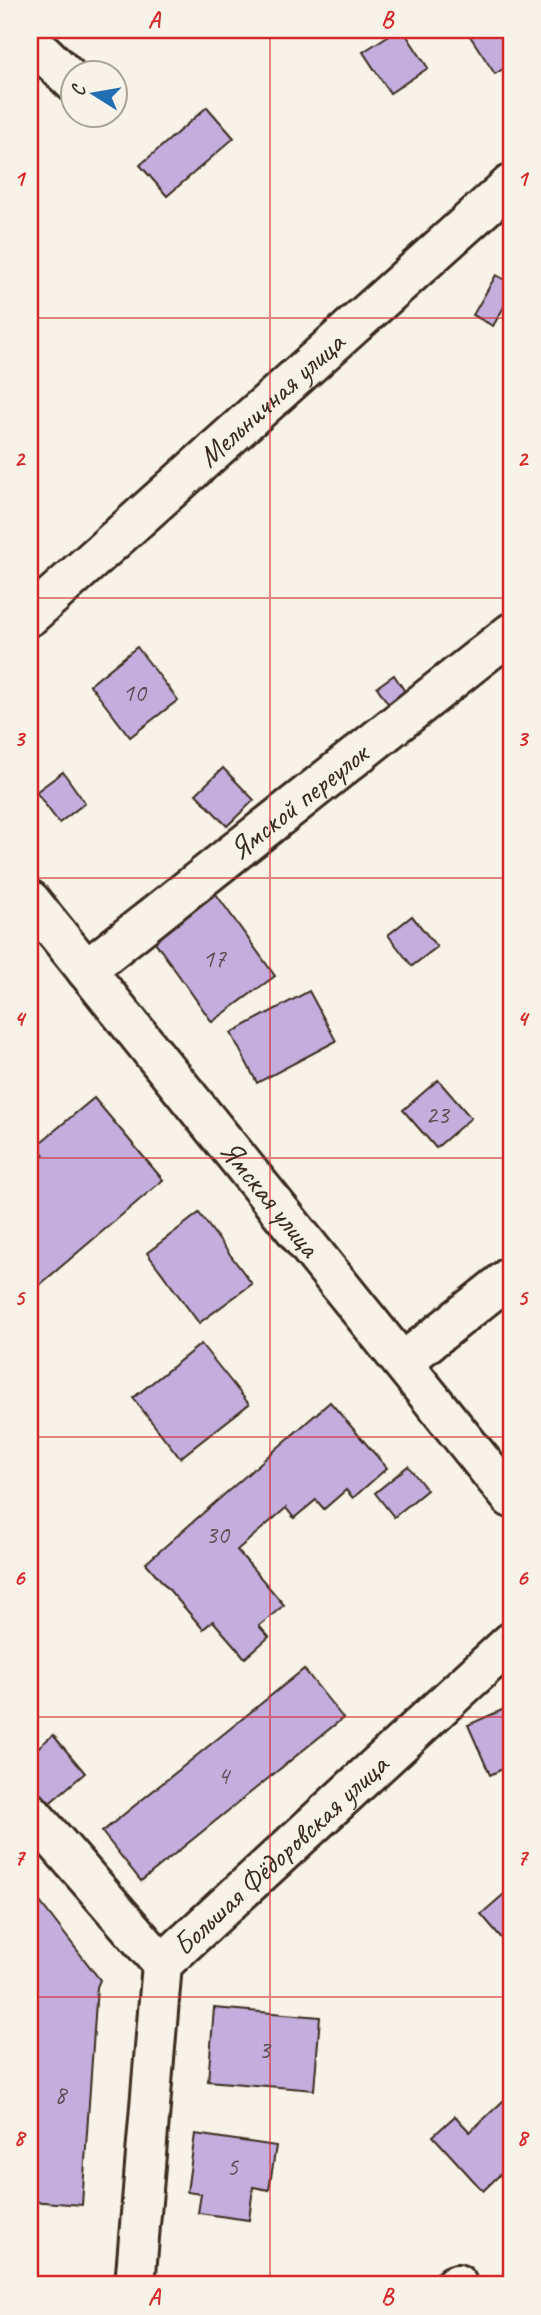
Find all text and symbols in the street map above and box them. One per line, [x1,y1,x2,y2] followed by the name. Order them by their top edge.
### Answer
[148,5,162,34] text: A
[381,5,395,34] text: B
[60,60,130,130] north arrow
[66,81,91,98] text: С
[14,164,27,193] text: 1
[517,164,530,193] text: 1
[190,323,354,475] street label: Мельничная улица
[14,444,27,473] text: 2
[517,444,530,473] text: 2
[122,676,148,709] house number: 10
[14,724,27,753] text: 3
[517,724,530,753] text: 3
[221,733,378,868] street label: Ямской переулок
[202,942,227,975] house number: 17
[14,1004,27,1033] text: 4
[517,1004,530,1033] text: 4
[425,1098,451,1131] house number: 23
[212,1132,330,1266] street label: Ямская улица
[14,1283,26,1312] text: 5
[517,1283,529,1312] text: 5
[205,1518,231,1551] house number: 30
[14,1563,27,1592] text: 6
[517,1563,530,1592] text: 6
[165,1745,397,1964] street label: Большая Фёдоровская улица
[217,1759,231,1792] house number: 4
[14,1843,27,1872] text: 7
[517,1843,530,1872] text: 7
[258,2033,272,2066] house number: 3
[54,2078,68,2111] house number: 8
[14,2123,27,2152] text: 8
[517,2123,530,2152] text: 8
[226,2150,239,2183] house number: 5
[148,2282,162,2311] text: A
[381,2282,395,2311] text: B

